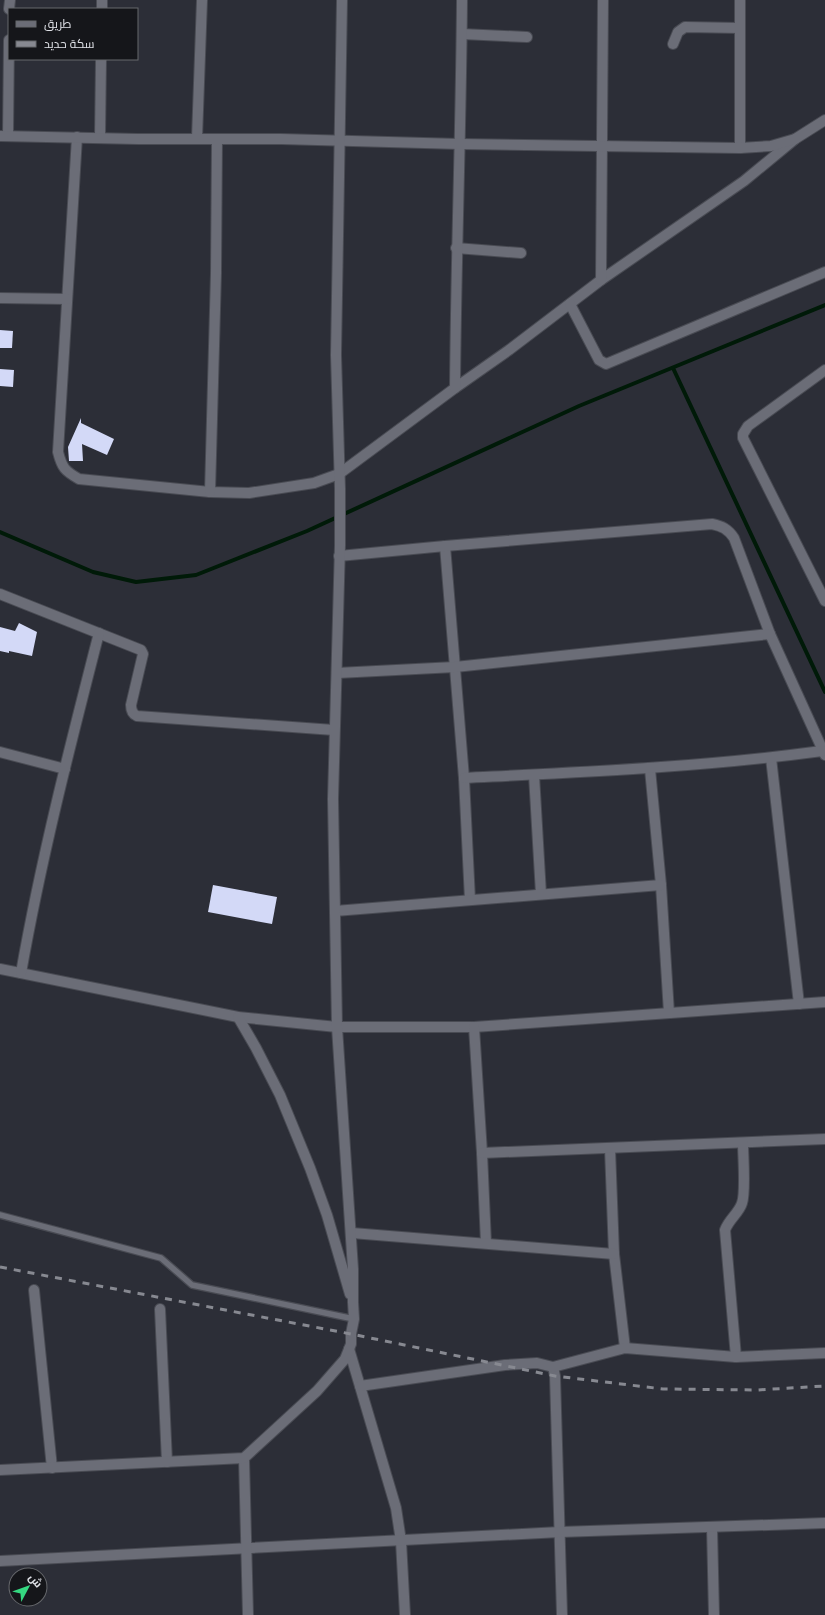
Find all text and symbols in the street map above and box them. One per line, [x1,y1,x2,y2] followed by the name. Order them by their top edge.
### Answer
[8,8,138,60] legend
[44,17,72,31] text: طريق
[44,37,95,51] text: سكة حديد
[8,1567,48,1607] north arrow
[26,1571,45,1590] text: ش

